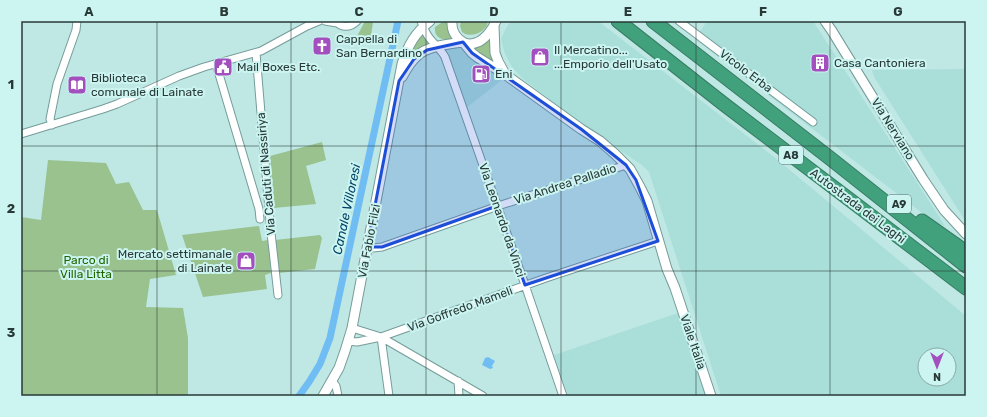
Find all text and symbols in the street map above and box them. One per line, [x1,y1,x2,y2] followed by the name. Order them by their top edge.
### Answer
[84,4,94,19] text: A
[219,4,229,19] text: B
[354,4,364,19] text: C
[489,4,499,19] text: D
[624,4,632,19] text: E
[759,4,767,19] text: F
[893,4,903,19] text: G
[336,32,422,60] place label: Cappella di San Bernardino
[311,35,333,57] church icon: Cappella di San Bernardino
[554,43,667,71] place label: Il Mercatino... ...Emporio dell'Usato
[529,46,551,68] shop icon: Il Mercatino... ...Emporio dell'Usato
[717,47,775,95] street label: Vicolo Erba
[809,52,831,74] building icon: Casa Cantoniera
[212,56,234,78] public building icon: Mail Boxes Etc.
[834,56,926,70] place label: Casa Cantoniera
[237,60,320,74] place label: Mail Boxes Etc.
[470,63,492,85] fuel station icon: Eni
[495,67,513,81] place label: Eni
[91,71,204,99] place label: Biblioteca comunale di Lainate
[66,74,88,96] library icon: Biblioteca comunale di Lainate
[8,77,14,92] text: 1
[868,96,918,163] street label: Via Nerviano
[254,112,278,236] street label: Via Caduti di Nassiriya
[779,146,803,164] road number: A8
[476,161,528,279] street label: Via Leonardo da Vinci
[512,161,618,207] street label: Via Andrea Palladio
[330,162,364,256] water label: Canale Villoresi
[808,166,909,246] street label: Autostrada dei Laghi
[887,195,911,213] road number: A9
[7,201,15,216] text: 2
[355,203,383,279] street label: Via Fabio Filzi
[118,247,232,275] place label: Mercato settimanale di Lainate
[235,250,257,272] shop icon: Mercato settimanale di Lainate
[60,253,112,281] park label: Parco di Villa Litta
[405,283,515,335] street label: Via Goffredo Mameli
[677,313,709,371] street label: Viale Italia
[7,325,16,340] text: 3
[917,347,957,387] north arrow
[933,370,941,383] text: N

